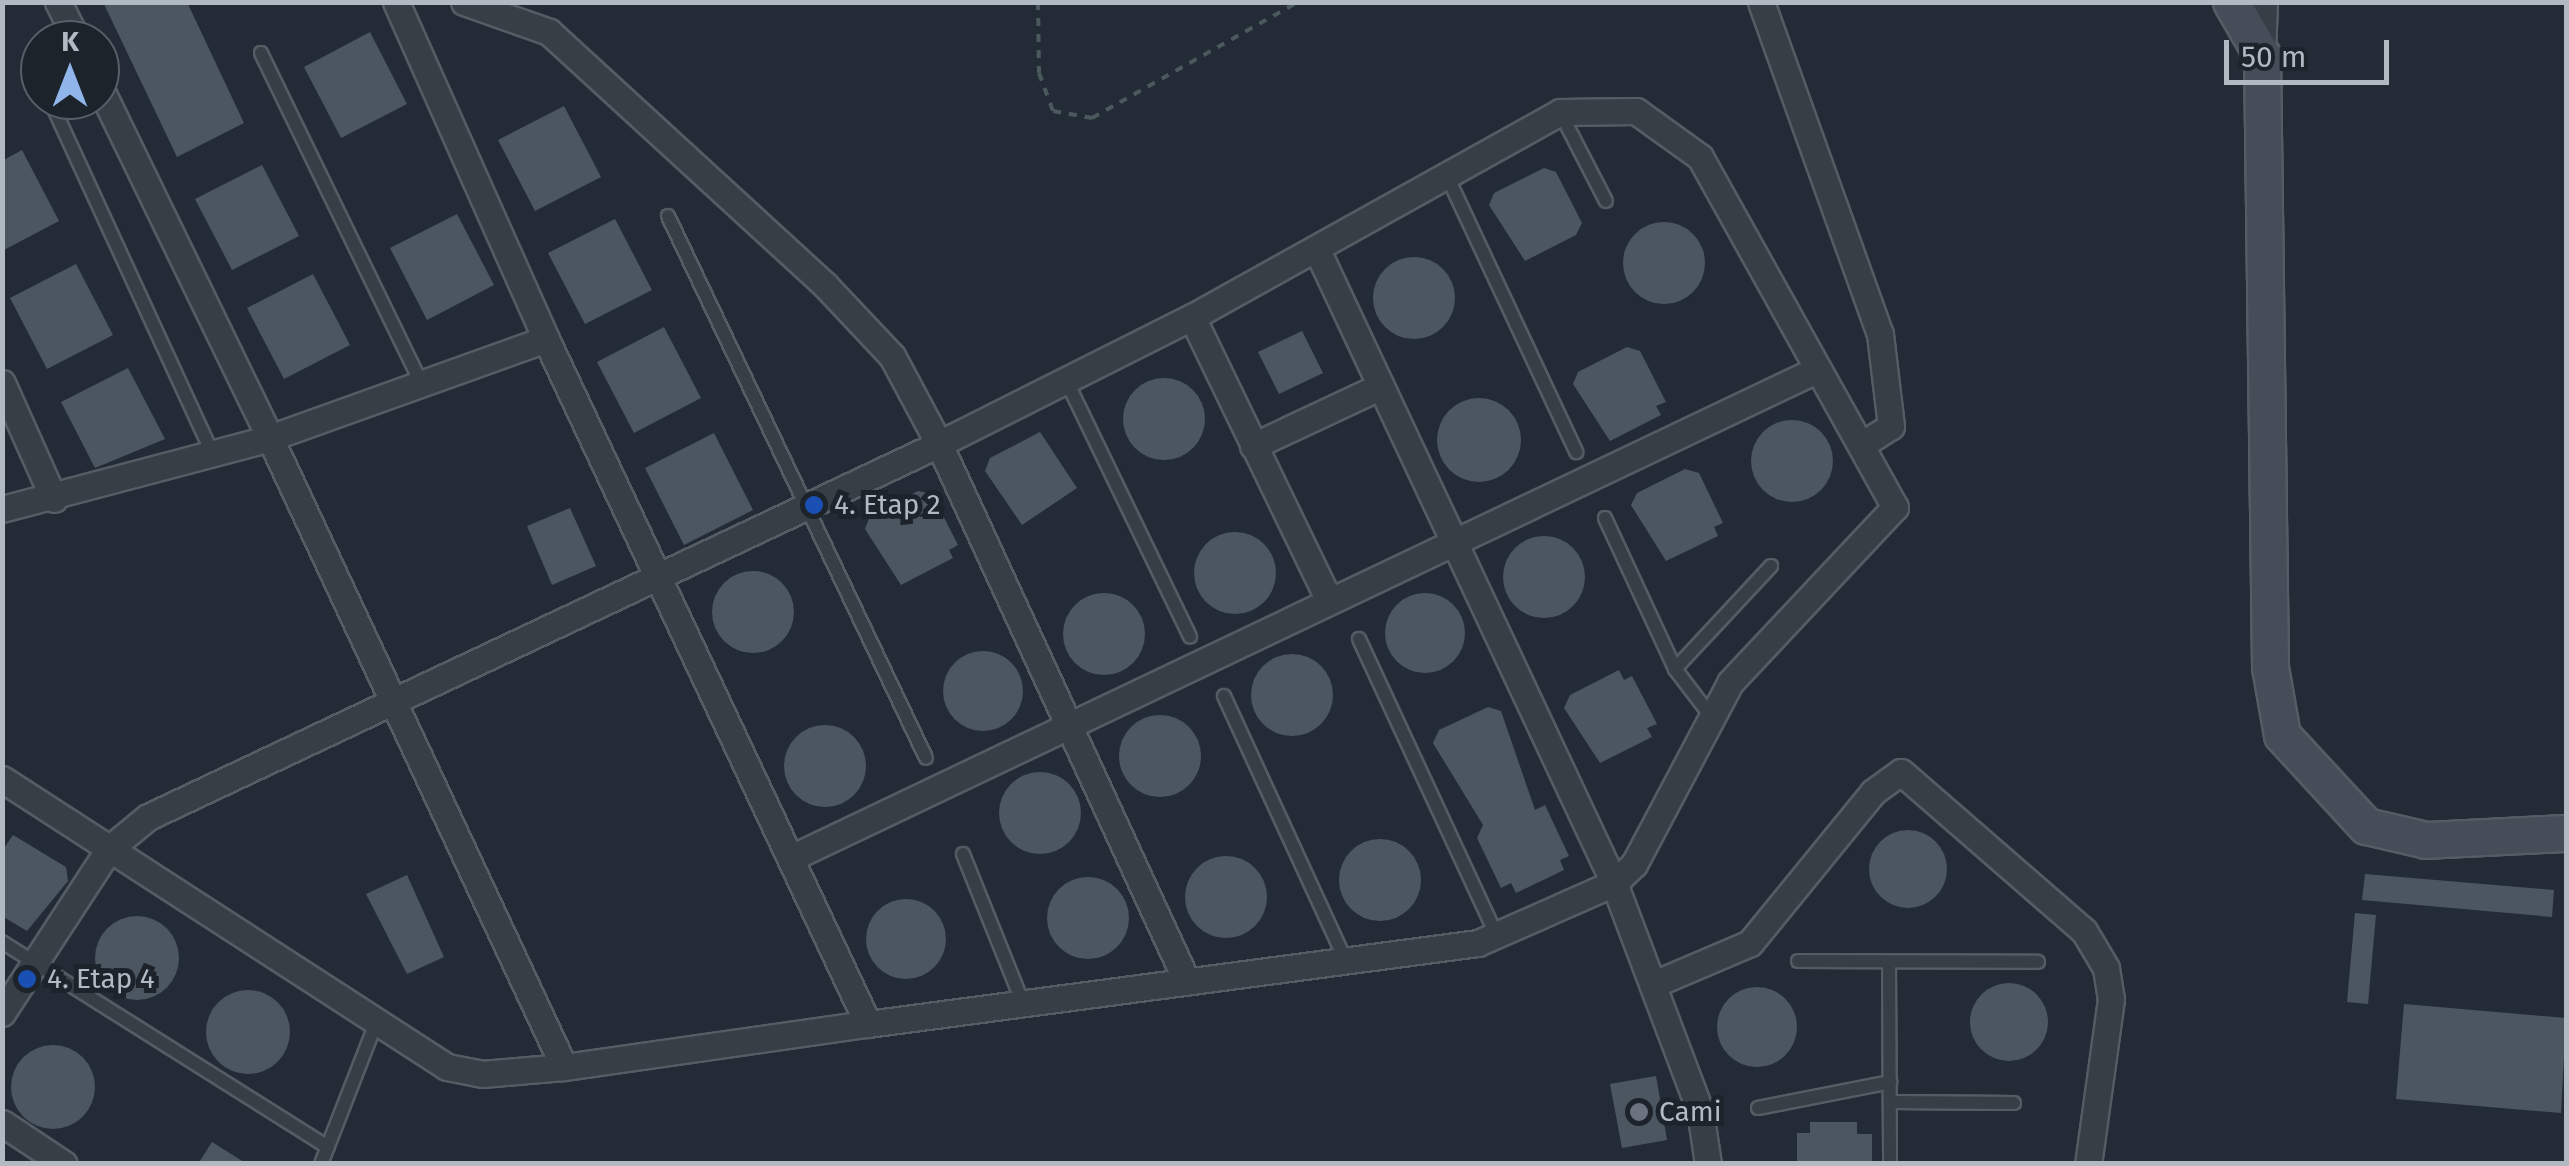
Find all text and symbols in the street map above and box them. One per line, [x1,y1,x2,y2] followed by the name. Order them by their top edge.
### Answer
[20,20,120,120] north arrow
[2229,20,2394,82] scale bar
[61,25,79,58] text: K
[2241,39,2306,75] text: 50 m
[834,488,941,522] place label: 4. Etap 2
[803,494,825,516] marker: 4. Etap 2
[47,962,155,996] place label: 4. Etap 4
[16,968,38,990] marker: 4. Etap 4
[1659,1095,1722,1129] place label: Cami
[1628,1101,1650,1123] marker: Cami

